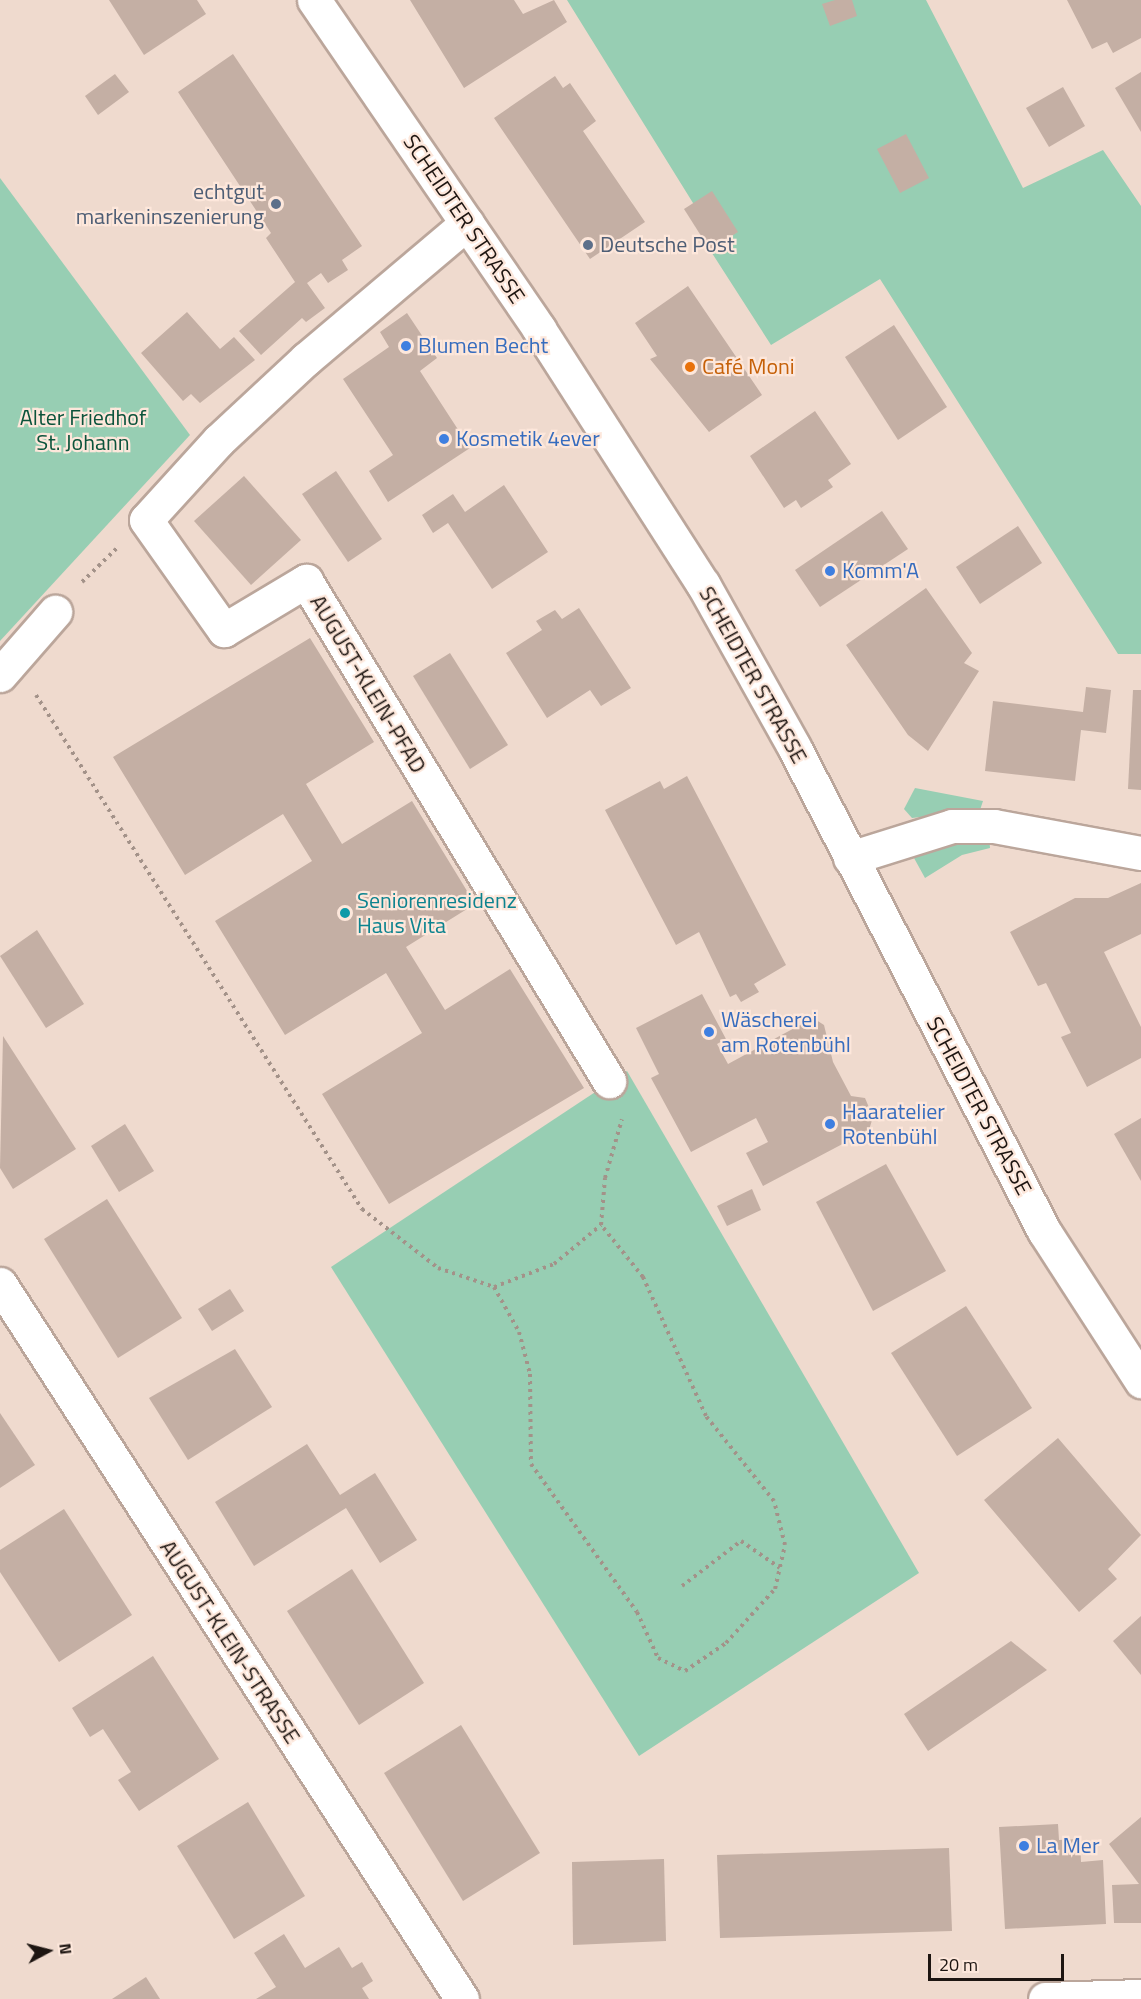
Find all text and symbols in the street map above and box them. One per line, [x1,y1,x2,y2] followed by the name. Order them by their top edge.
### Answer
[398,130,530,308] street label: SCHEIDTER STRASSE
[76,178,264,230] place label: echtgut markeninszenierung
[269,197,283,211] marker: echtgut markeninszenierung
[600,232,735,258] place label: Deutsche Post
[581,238,595,252] marker: Deutsche Post
[418,333,548,359] place label: Blumen Becht
[399,339,413,353] marker: Blumen Becht
[702,354,795,380] place label: Café Moni
[683,360,697,374] marker: Café Moni
[20,404,146,456] park label: Alter Friedhof St. Johann
[456,426,600,452] place label: Kosmetik 4ever
[437,432,451,446] marker: Kosmetik 4ever
[842,558,919,584] place label: Komm'A
[823,564,837,578] marker: Komm'A
[693,582,813,768] street label: SCHEIDTER STRASSE
[304,590,432,778] street label: AUGUST-KLEIN-PFAD
[357,887,517,938] place label: Seniorenresidenz Haus Vita
[338,906,352,920] marker: Seniorenresidenz Haus Vita
[721,1006,851,1058] place label: Wäscherei am Rotenbühl
[921,1012,1037,1200] street label: SCHEIDTER STRASSE
[702,1025,716,1039] marker: Wäscherei am Rotenbühl
[842,1098,945,1150] place label: Haaratelier Rotenbühl
[823,1117,837,1131] marker: Haaratelier Rotenbühl
[154,1535,306,1749] street label: AUGUST-KLEIN-STRASSE
[1036,1833,1099,1859] place label: La Mer
[1017,1839,1031,1853] marker: La Mer
[18,1921,78,1981] north arrow
[53,1942,78,1956] text: N
[931,1942,1068,1980] scale bar
[939,1951,978,1978] text: 20 m

